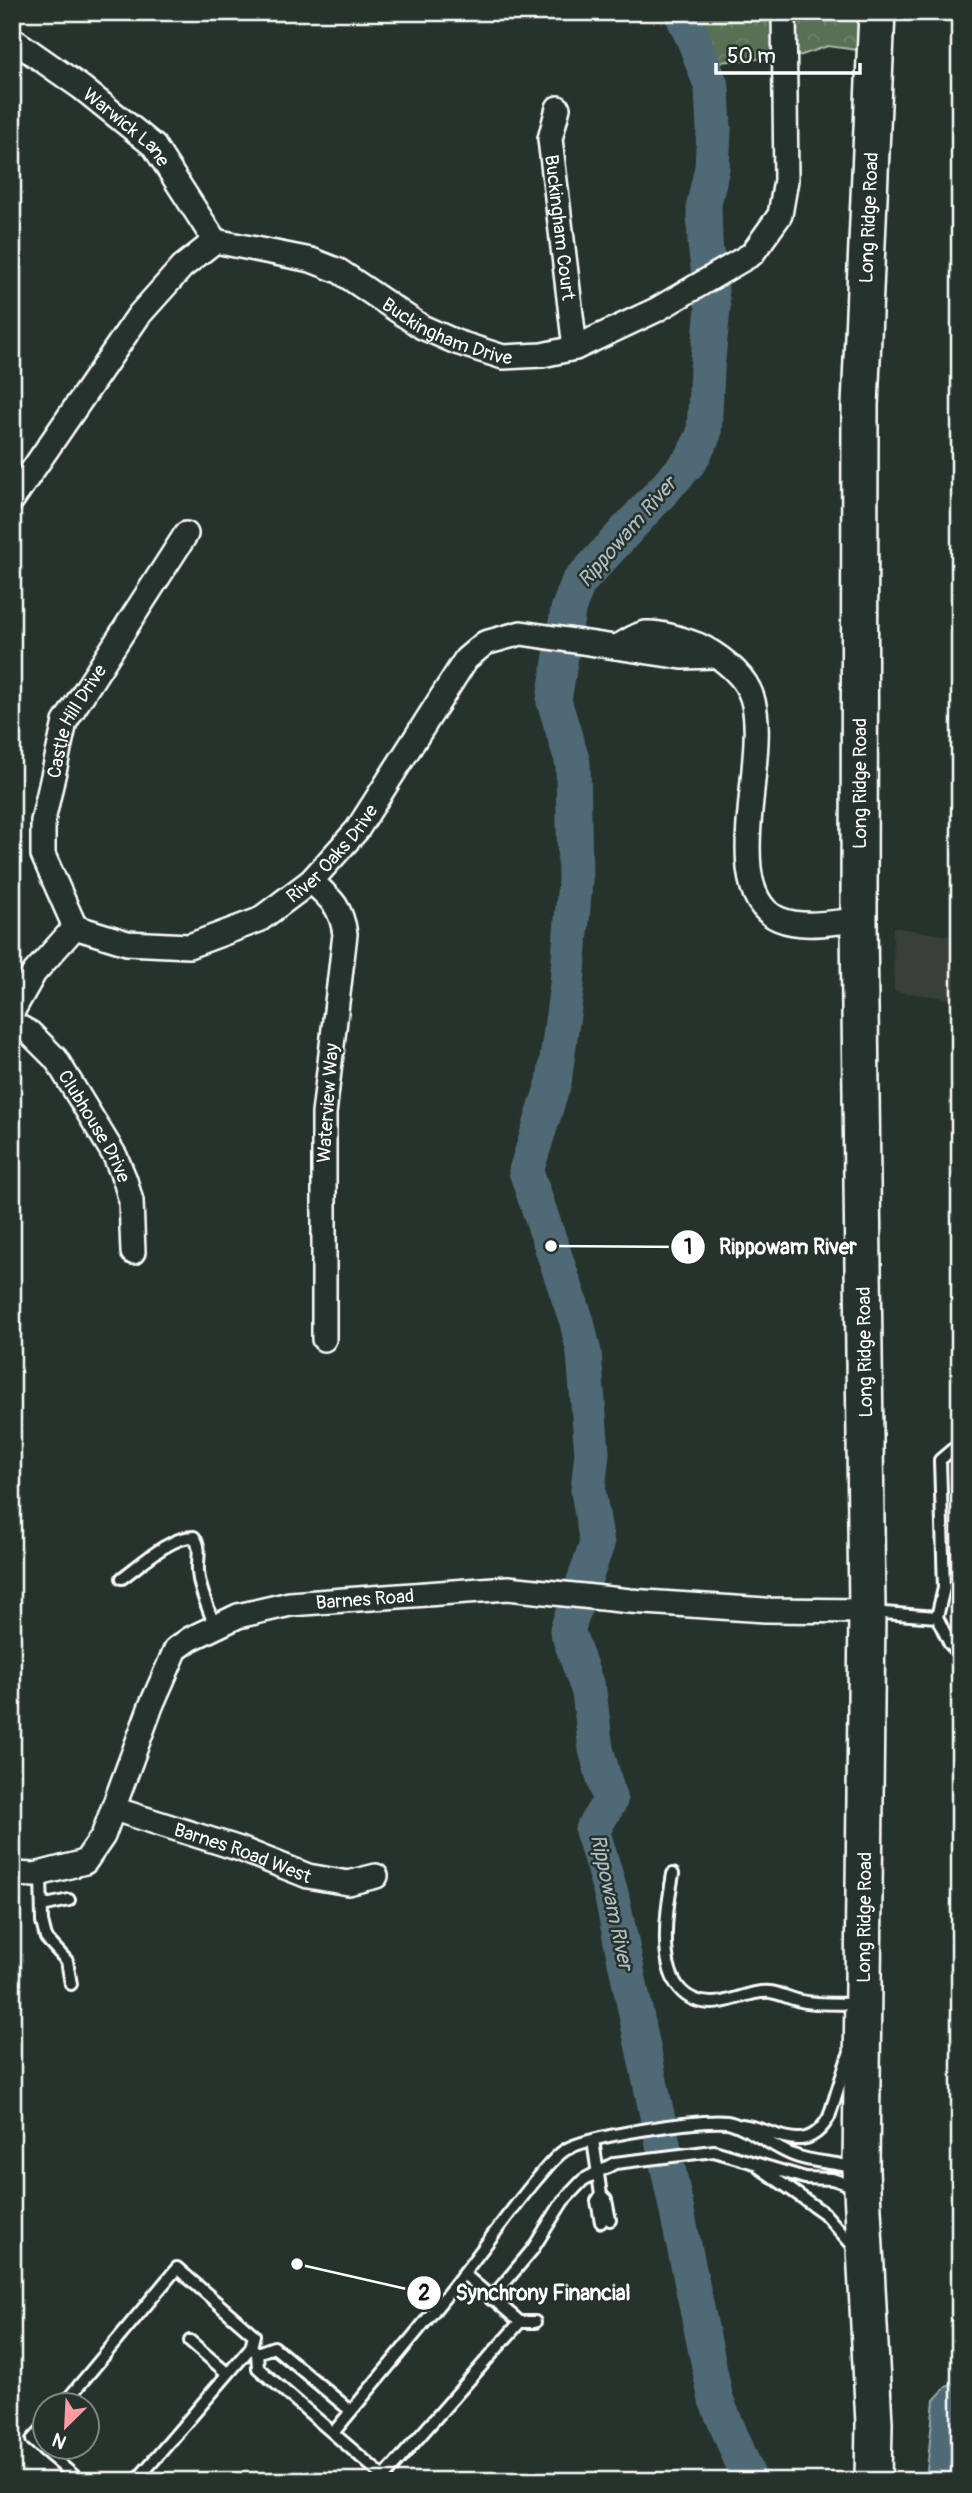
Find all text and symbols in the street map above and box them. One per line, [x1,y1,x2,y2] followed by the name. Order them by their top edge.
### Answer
[716,32,860,76] scale bar
[727,43,776,70] text: 50 m
[78,83,175,172] street label: Warwick Lane
[854,152,884,284] street label: Long Ridge Road
[539,153,580,302] street label: Buckingham Court
[377,292,513,370] street label: Buckingham Drive
[572,470,684,593] water label: Rippowam River
[42,659,112,781] street label: Castle Hill Drive
[848,718,872,849] street label: Long Ridge Road
[282,799,384,909] street label: River Oaks Drive
[312,1043,344,1164] street label: Waterview Way
[52,1066,136,1187] street label: Clubhouse Drive
[670,1226,871,1268] callout: Rippowam River
[684,1234,692,1261] text: 1
[719,1234,857,1261] text: Rippowam River
[852,1286,878,1418] street label: Long Ridge Road
[315,1584,415,1615] street label: Barnes Road
[171,1818,315,1889] street label: Barnes Road West
[584,1832,640,1975] water label: Rippowam River
[852,1852,877,1983] street label: Long Ridge Road
[407,2272,645,2314] callout: Synchrony Financial
[418,2280,430,2307] text: 2
[456,2280,631,2307] text: Synchrony Financial
[32,2392,102,2462] north arrow
[49,2427,70,2454] text: N

